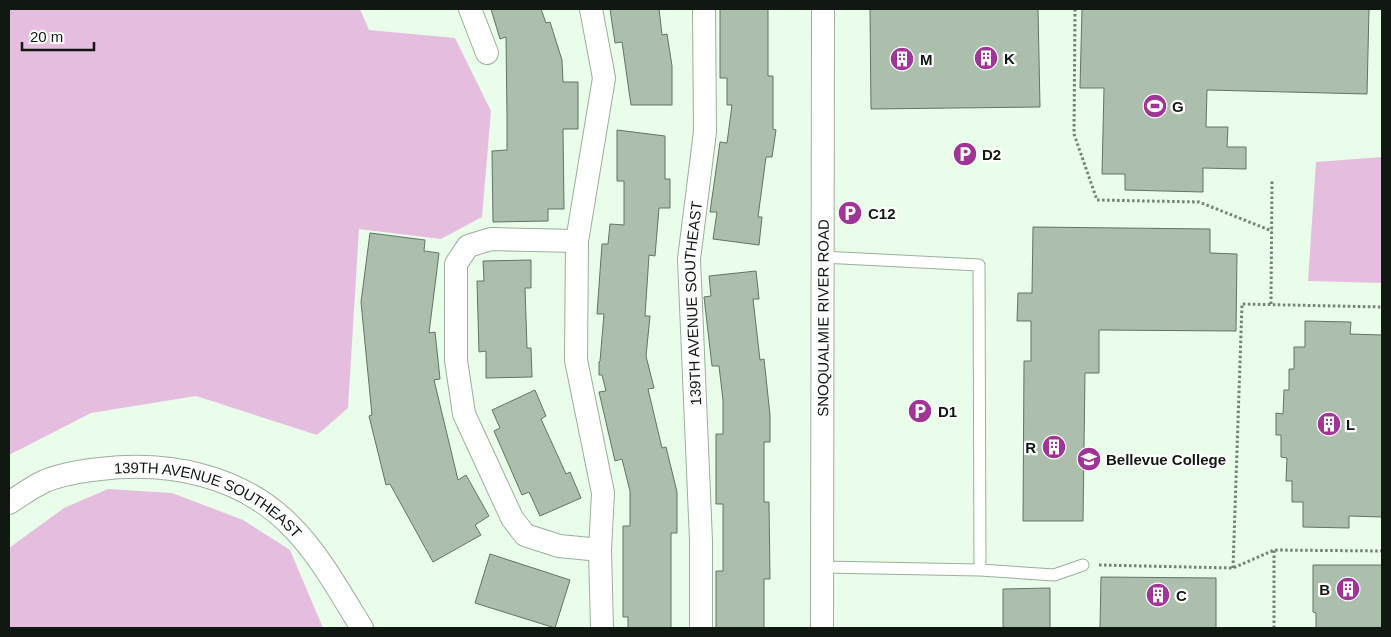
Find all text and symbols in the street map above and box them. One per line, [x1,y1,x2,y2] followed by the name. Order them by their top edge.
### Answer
[22,20,95,52] scale bar
[30,28,63,45] text: 20 m
[973,45,999,71] building icon: K
[889,46,915,72] building icon: M
[1004,50,1015,67] place label: K
[920,51,933,68] place label: M
[1142,93,1168,119] sports icon: G
[1172,98,1184,115] place label: G
[952,141,978,167] parking icon: D2
[982,146,1001,163] place label: D2
[680,200,705,406] street label: 139TH AVENUE SOUTHEAST
[837,200,863,226] parking icon: C12
[868,205,896,222] place label: C12
[814,219,831,417] street label: SNOQUALMIE RIVER ROAD
[907,398,933,424] parking icon: D1
[938,403,957,420] place label: D1
[1316,411,1342,437] building icon: L
[1346,416,1355,433] place label: L
[1041,434,1067,460] building icon: R
[1025,439,1036,456] place label: R
[1076,446,1102,472] school or university icon: Bellevue College
[1106,451,1226,468] place label: Bellevue College
[113,458,306,541] street label: 139TH AVENUE SOUTHEAST
[1335,576,1361,602] building icon: B
[1319,581,1330,598] place label: B
[1145,582,1171,608] building icon: C
[1176,587,1187,604] place label: C

